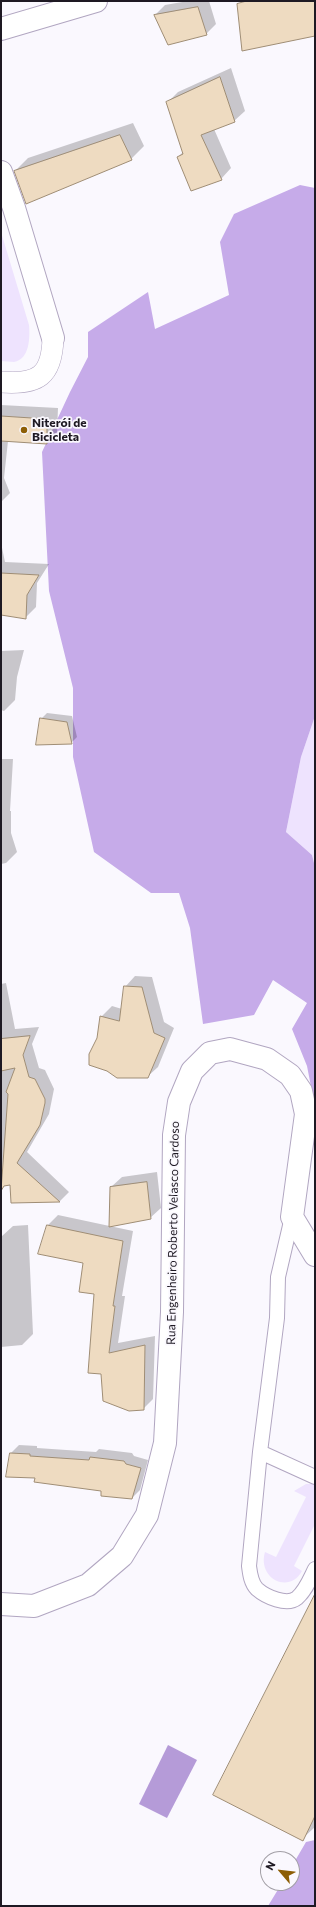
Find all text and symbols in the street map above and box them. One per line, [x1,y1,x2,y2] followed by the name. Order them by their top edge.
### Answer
[32,416,87,444] place label: Niterói de Bicicleta
[19,425,29,435] marker: Niterói de Bicicleta
[164,1121,182,1345] street label: Rua Engenheiro Roberto Velasco Cardoso
[260,1851,300,1891] north arrow
[262,1859,278,1872] text: N

